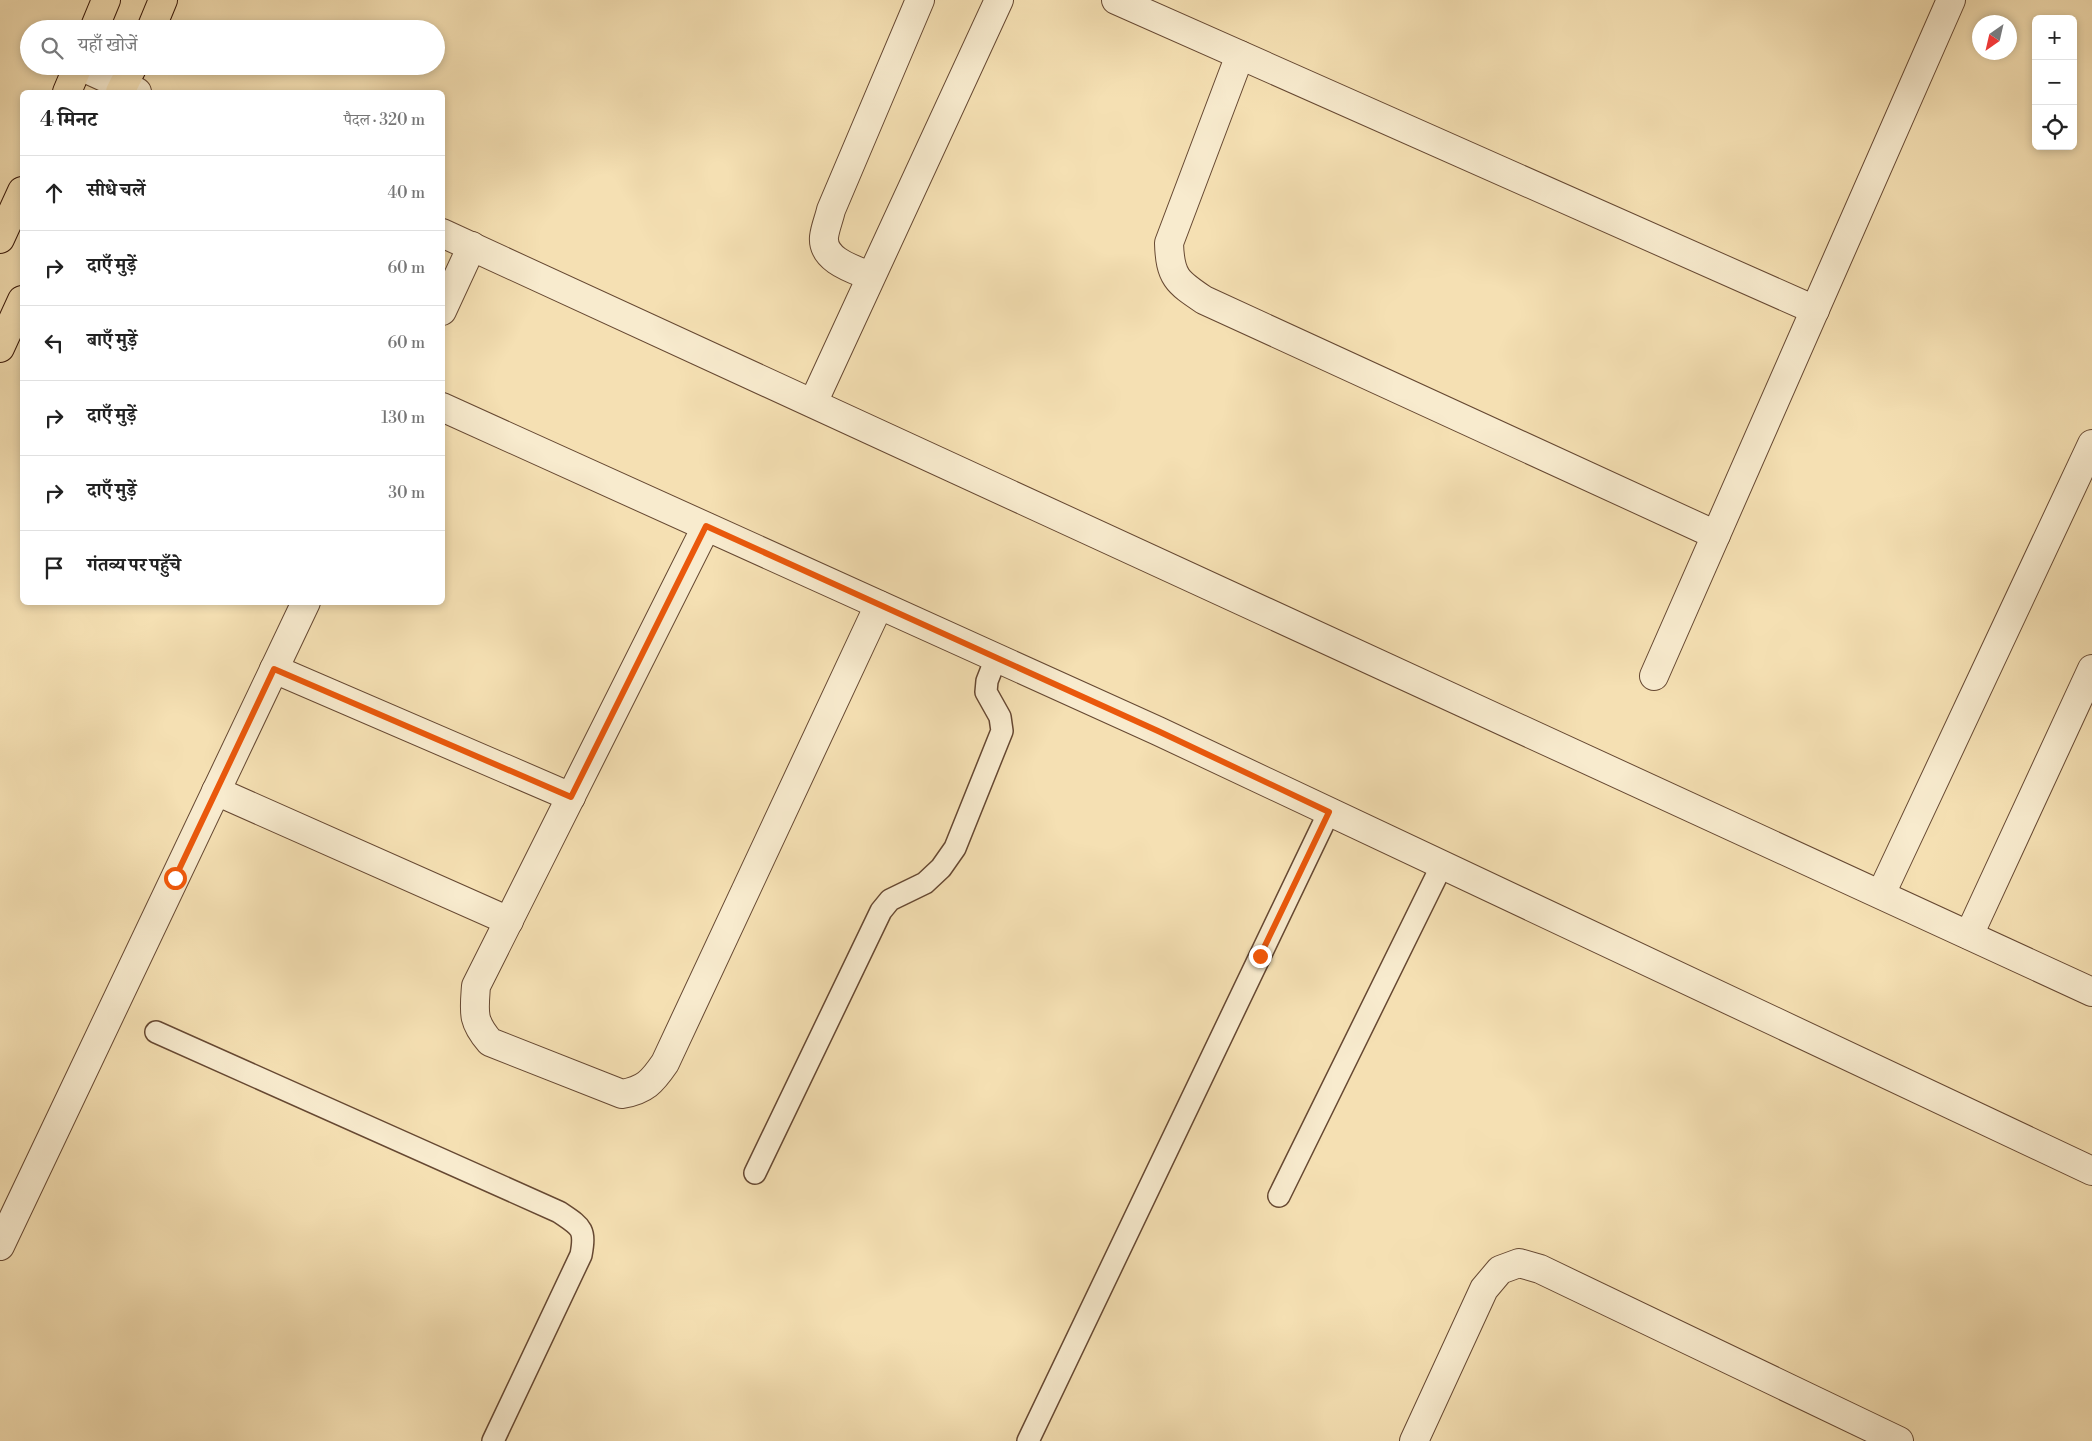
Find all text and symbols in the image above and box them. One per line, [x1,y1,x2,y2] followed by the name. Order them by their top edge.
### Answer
[1972,15,2017,60] north arrow
[2032,15,2077,150] map controls
[2032,15,2077,60] button: +
[20,20,445,75] search box
[78,33,138,57] text: यहाँ खोजें
[38,34,66,62] icon: search
[2032,60,2077,105] button: −
[2032,105,2077,150] button: locate
[40,107,97,133] text: 4 मिनट
[344,110,425,130] text: पैदल · 320 m
[87,178,145,202] text: सीधे चलें
[40,179,68,207] icon: ahead
[388,183,425,203] text: 40 m
[87,253,137,277] text: दाएँ मुड़ें
[40,254,68,282] icon: right
[387,258,425,278] text: 60 m
[87,328,137,352] text: बाएँ मुड़ें
[40,329,68,357] icon: left
[387,333,425,353] text: 60 m
[87,403,137,427] text: दाएँ मुड़ें
[40,404,68,432] icon: right
[381,408,425,428] text: 130 m
[87,478,137,502] text: दाएँ मुड़ें
[40,479,68,507] icon: right
[388,483,425,503] text: 30 m
[87,553,181,577] text: गंतव्य पर पहुँचे
[40,554,68,582] icon: arrive
[164,867,187,890] route start
[1249,945,1272,968] route end

